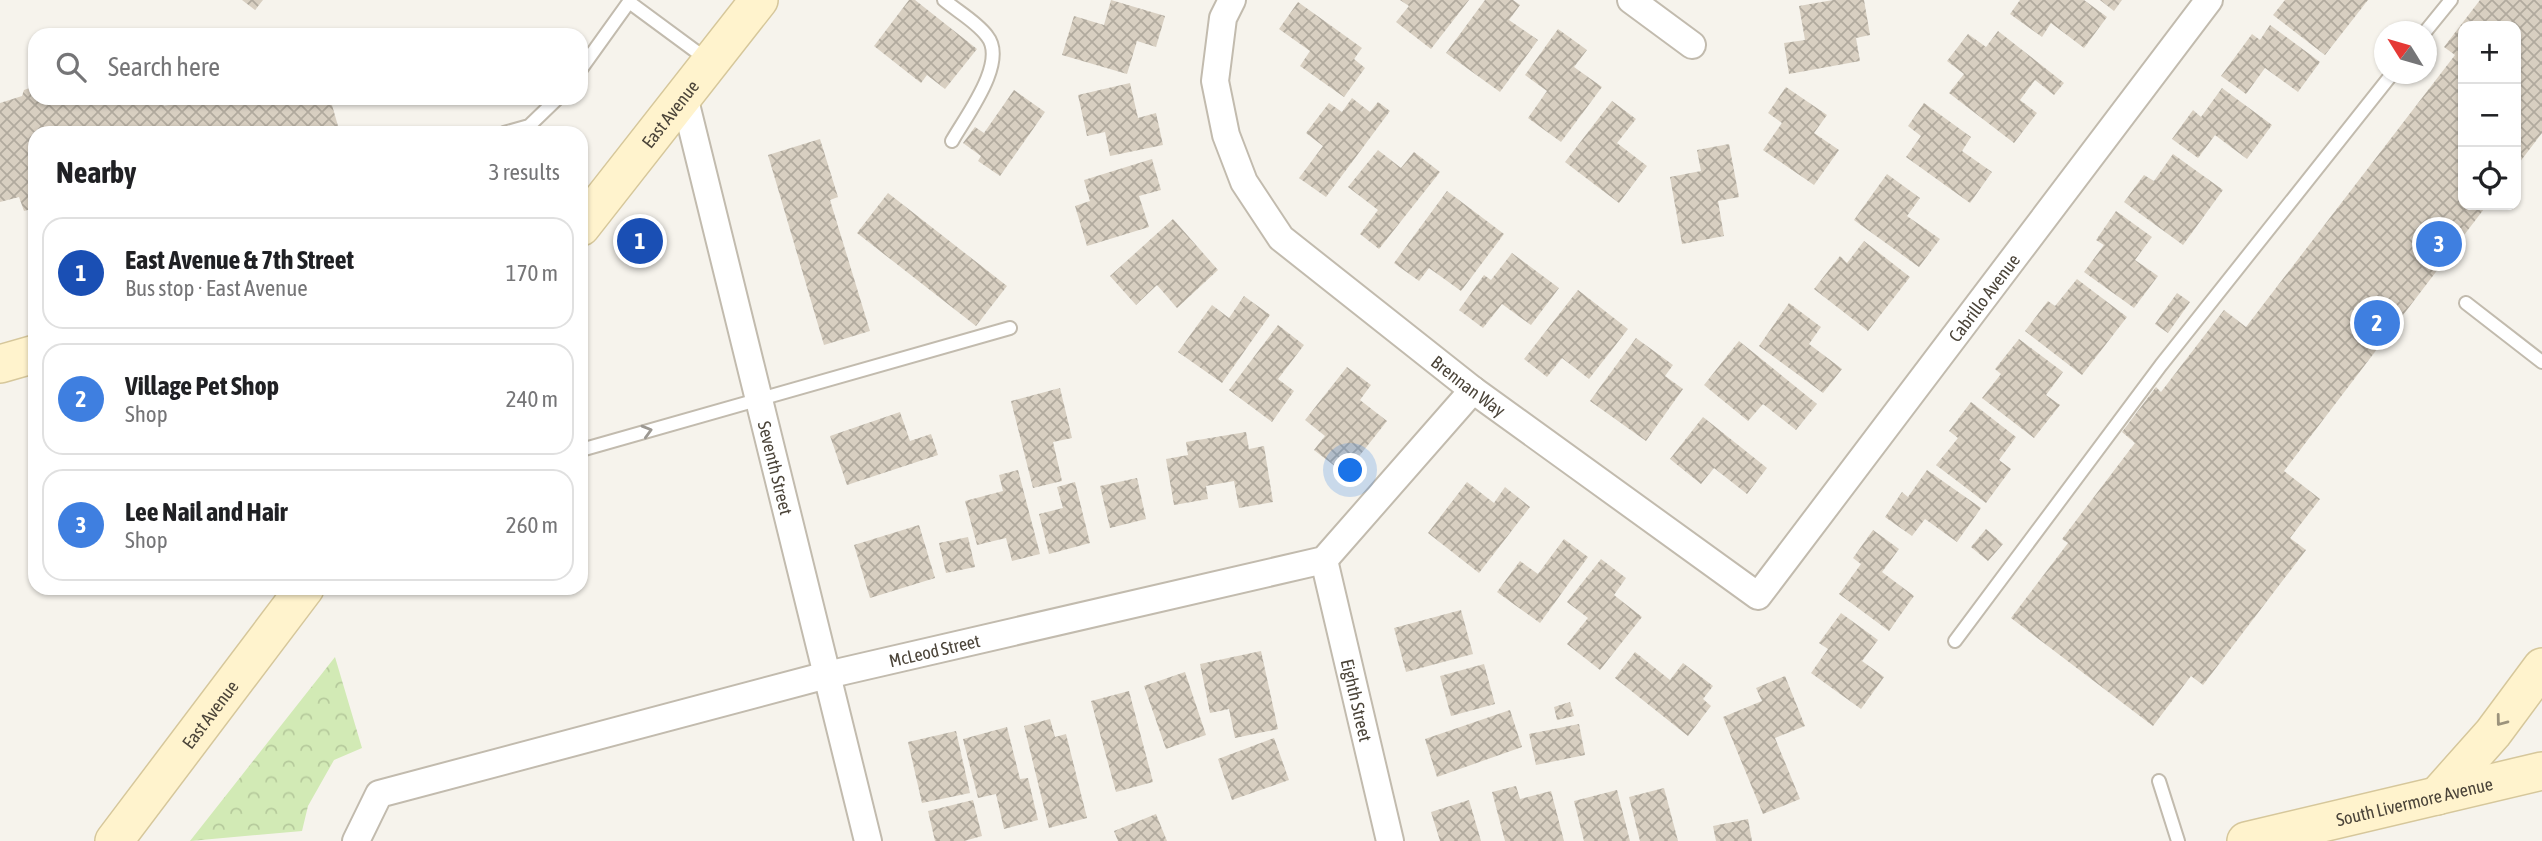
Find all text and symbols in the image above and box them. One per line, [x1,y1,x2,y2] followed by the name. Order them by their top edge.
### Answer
[2374,21,2437,84] north arrow
[2458,21,2521,210] map controls
[2458,21,2521,84] button: +
[28,28,588,105] search box
[52,48,90,86] icon: search
[108,52,220,82] text: Search here
[637,76,703,152] street label: East Avenue
[2458,84,2521,147] button: −
[2458,147,2521,210] button: locate
[56,155,136,189] text: Nearby
[489,159,560,185] text: 3 results
[617,215,663,267] pin: 1
[2416,218,2462,270] pin: 3
[125,245,354,275] text: East Avenue & 7th Street
[1944,249,2024,346] street label: Cabrillo Avenue
[76,260,86,286] text: 1
[506,260,558,286] text: 170 m
[125,275,308,301] text: Bus stop · East Avenue
[2354,297,2400,349] pin: 2
[1427,351,1510,421] street label: Brennan Way
[125,371,279,401] text: Village Pet Shop
[76,386,86,412] text: 2
[506,386,558,412] text: 240 m
[125,401,168,427] text: Shop
[754,419,797,517] street label: Seventh Street
[640,425,652,440] one-way arrow
[1333,453,1367,487] your location
[125,497,287,527] text: Lee Nail and Hair
[76,512,86,538] text: 3
[506,512,558,538] text: 260 m
[125,527,168,553] text: Shop
[887,629,982,671] street label: McLeod Street
[1337,657,1377,744] street label: Eighth Street
[177,676,242,752] street label: East Avenue
[2497,714,2510,726] one-way arrow
[2334,773,2495,830] street label: South Livermore Avenue

